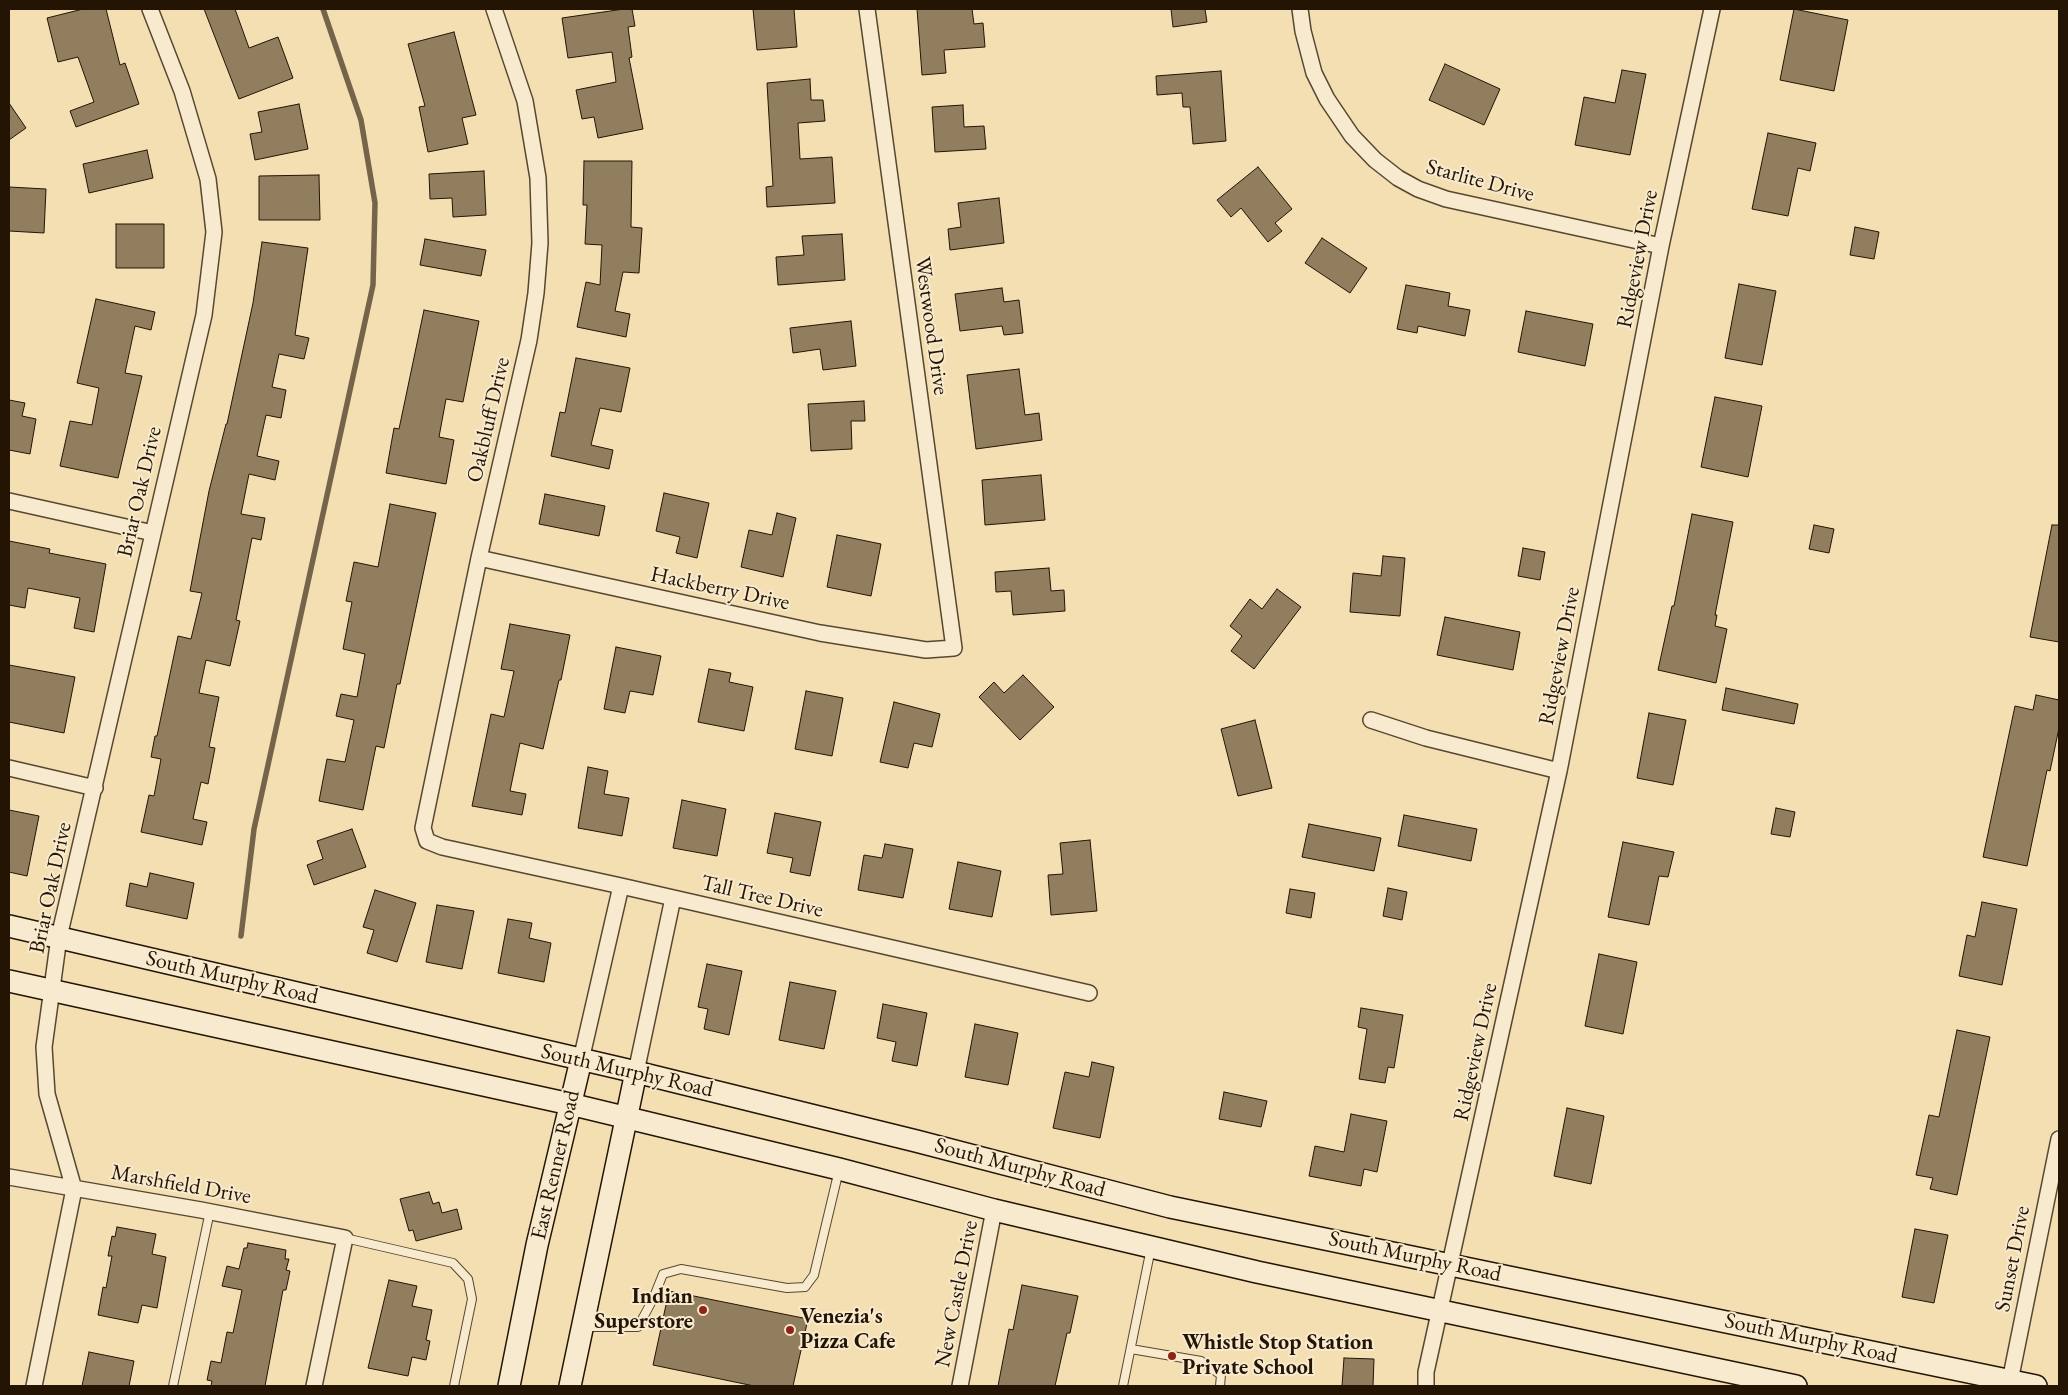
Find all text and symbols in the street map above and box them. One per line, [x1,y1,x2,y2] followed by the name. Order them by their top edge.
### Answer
[1423,154,1537,208] street label: Starlite Drive
[1612,188,1664,330] street label: Ridgeview Drive
[908,255,954,397] street label: Westwood Drive
[462,355,516,485] street label: Oakbluff Drive
[112,424,168,560] street label: Briar Oak Drive
[648,561,792,617] street label: Hackberry Drive
[1534,585,1586,727] street label: Ridgeview Drive
[24,820,78,956] street label: Briar Oak Drive
[698,870,826,924] street label: Tall Tree Drive
[143,945,321,1011] street label: South Murphy Road
[1448,981,1504,1123] street label: Ridgeview Drive
[538,1038,716,1104] street label: South Murphy Road
[526,1088,586,1242] street label: East Renner Road
[932,1133,1108,1203] street label: South Murphy Road
[109,1160,253,1210] street label: Marshfield Drive
[1990,1204,2036,1314] street label: Sunset Drive
[930,1218,984,1370] street label: New Castle Drive
[1326,1226,1504,1288] street label: South Murphy Road
[594,1284,693,1335] place label: Indian Superstore
[697,1304,709,1316] marker: Indian Superstore
[800,1304,895,1355] place label: Venezia's Pizza Cafe
[1722,1308,1900,1370] street label: South Murphy Road
[784,1324,796,1336] marker: Venezia's Pizza Cafe
[1182,1330,1374,1382] place label: Whistle Stop Station Private School
[1166,1350,1178,1362] marker: Whistle Stop Station Private School

